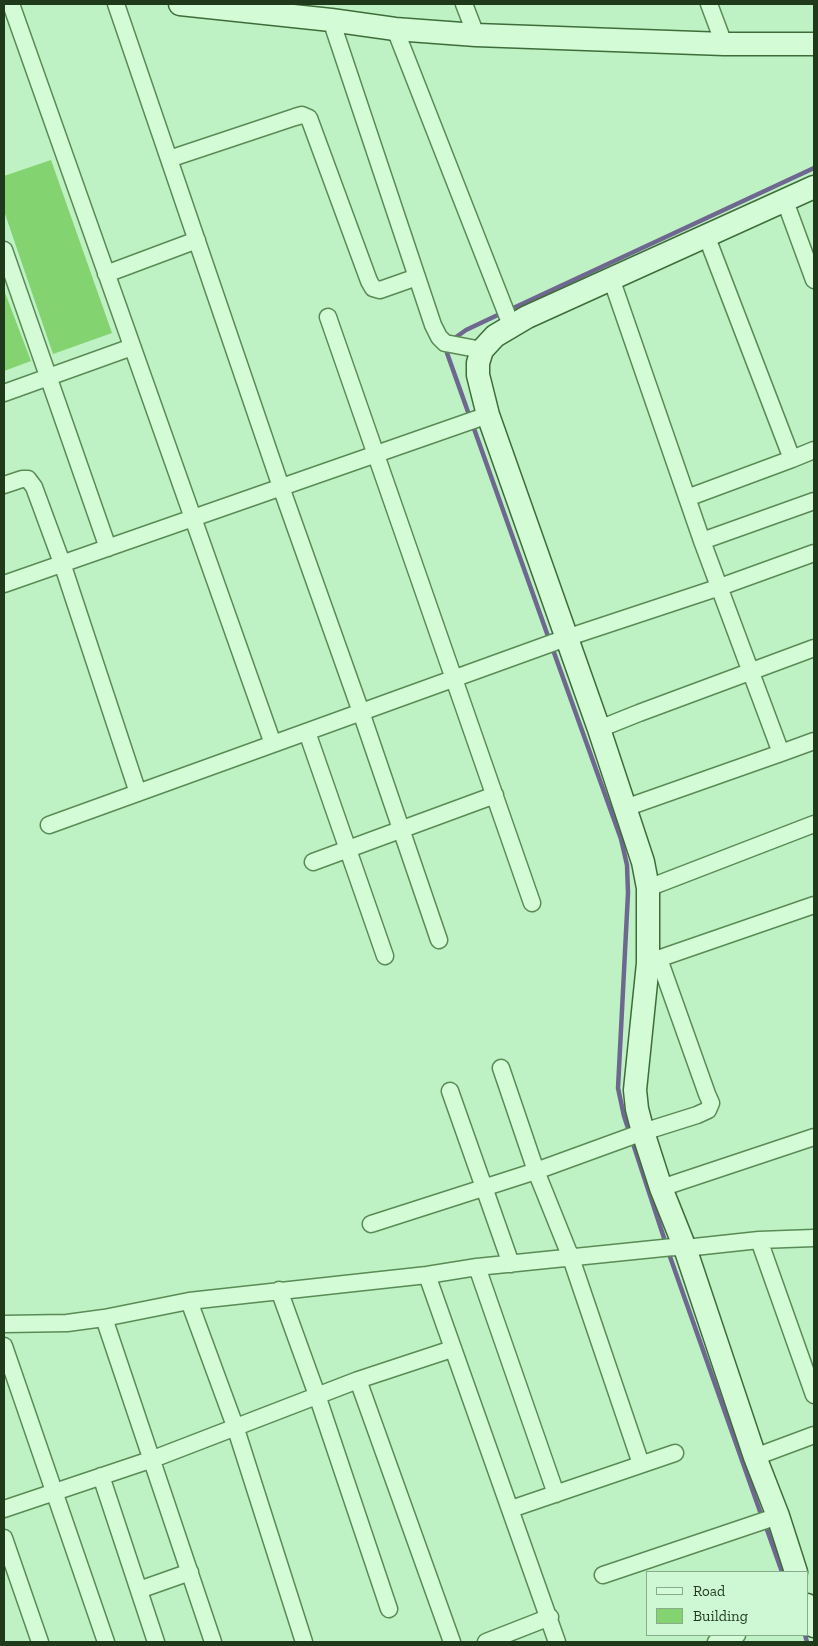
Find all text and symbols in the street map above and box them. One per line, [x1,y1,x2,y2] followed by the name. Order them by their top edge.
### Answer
[646,1571,808,1636] legend
[693,1582,725,1600] text: Road
[693,1607,748,1625] text: Building

